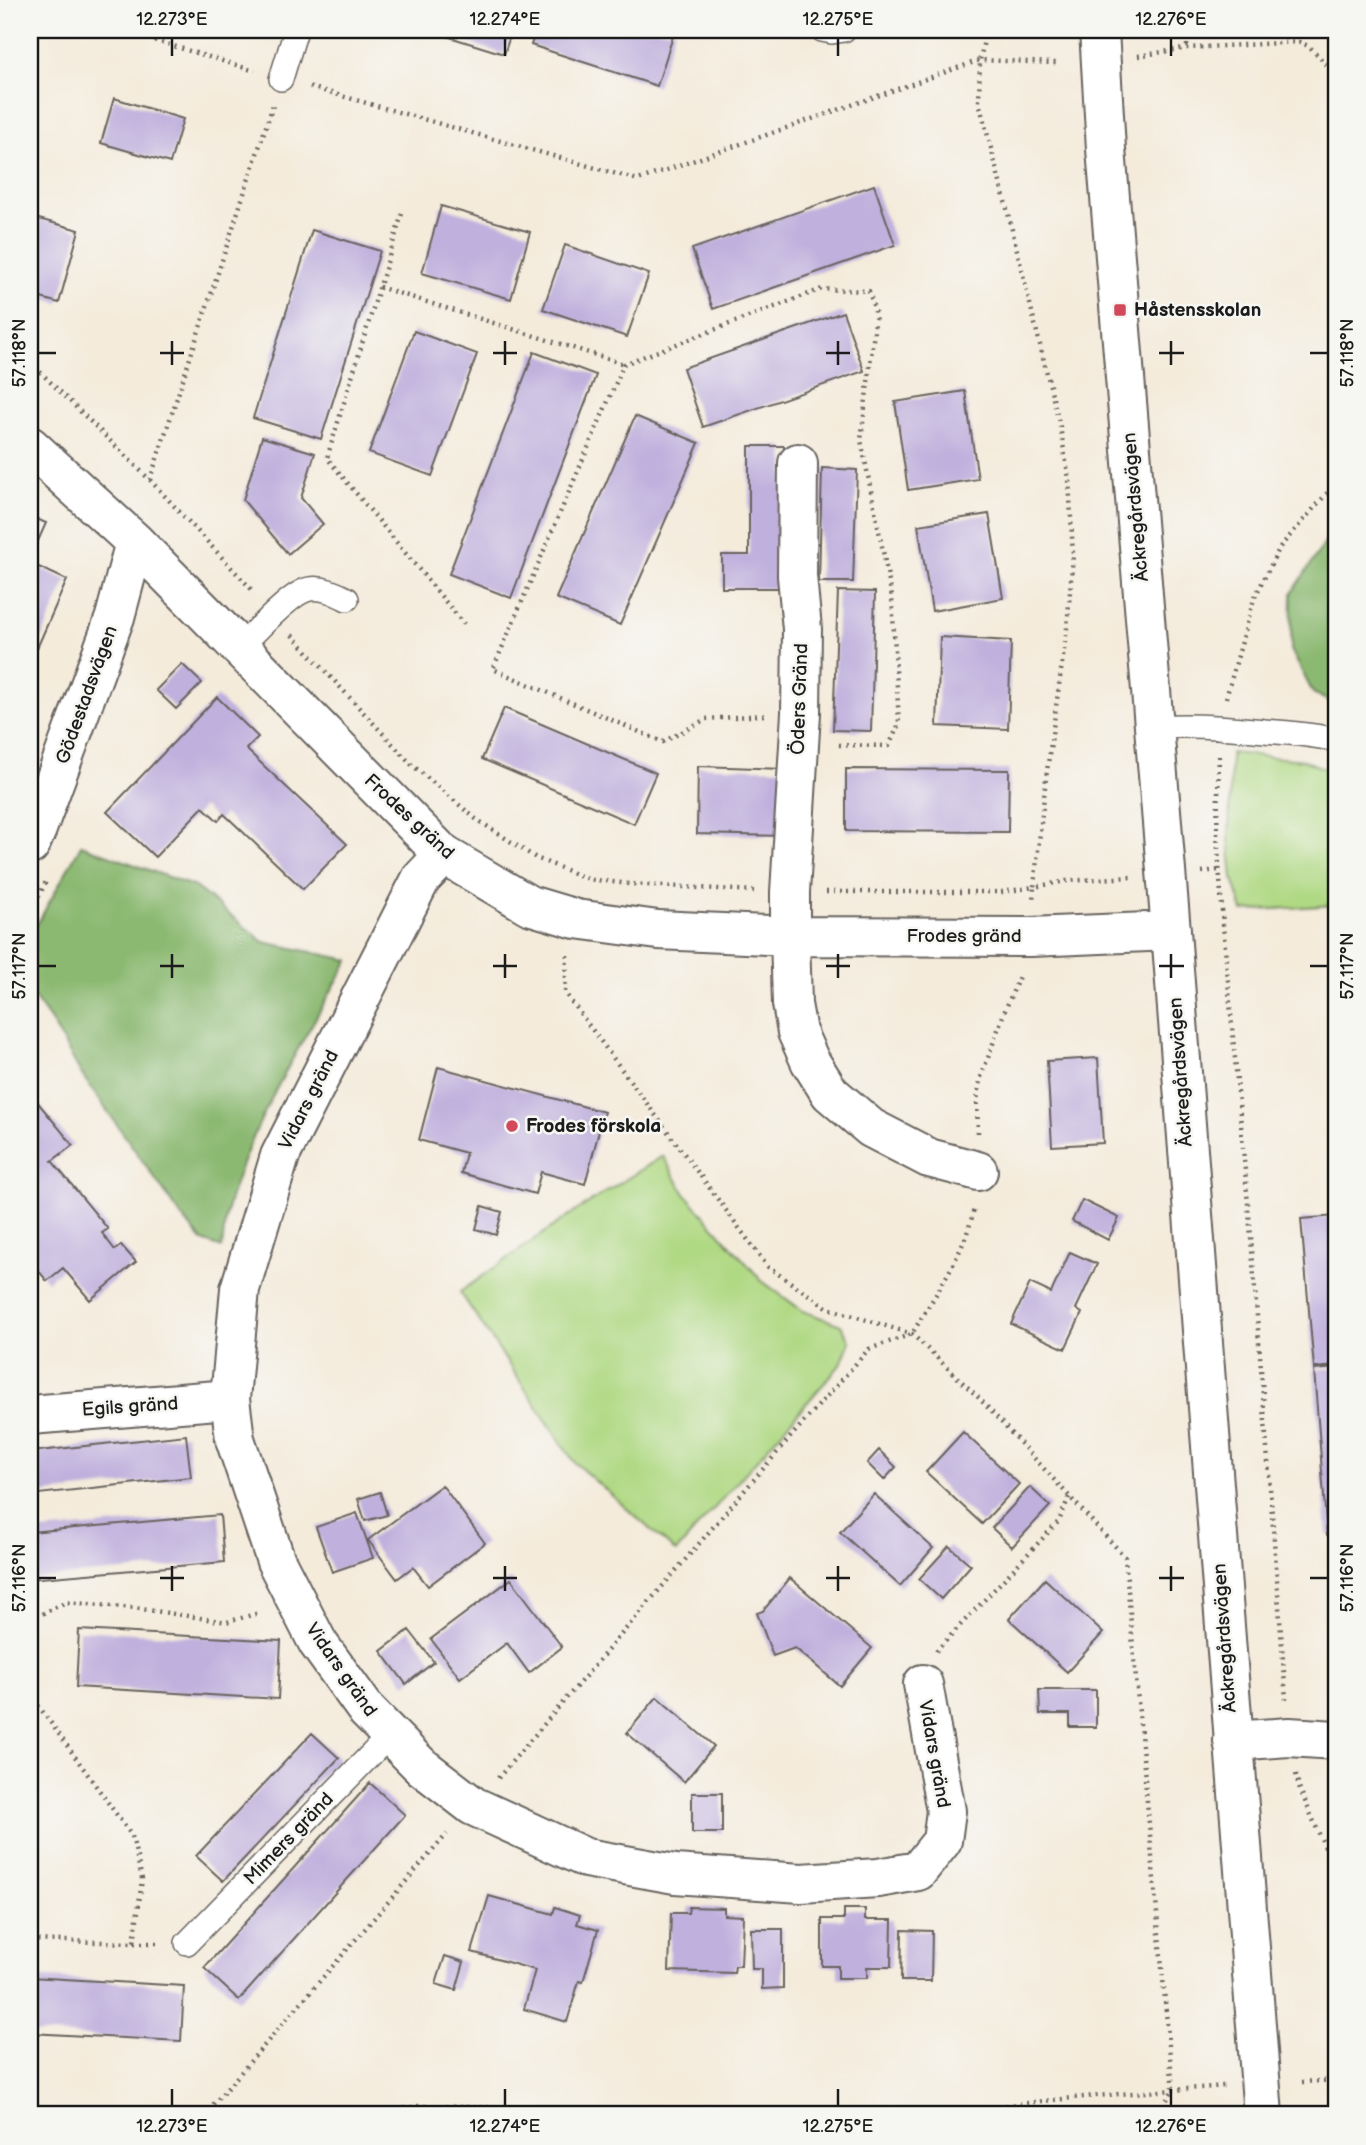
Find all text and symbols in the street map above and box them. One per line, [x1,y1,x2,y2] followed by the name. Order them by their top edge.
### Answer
[136,9,208,30] text: 12.273°E
[470,9,541,30] text: 12.274°E
[803,9,874,30] text: 12.275°E
[1135,9,1207,30] text: 12.276°E
[1134,299,1261,322] place label: Håstensskolan
[1112,302,1128,318] marker: Håstensskolan
[9,319,30,387] text: 57.118°N
[1337,319,1358,387] text: 57.118°N
[1118,432,1154,582] street label: Äckregårdsvägen
[51,623,123,767] street label: Gödestadsvägen
[787,643,813,755] street label: Öders Gränd
[359,769,459,865] street label: Frodes gränd
[906,925,1022,948] street label: Frodes gränd
[9,932,30,1000] text: 57.117°N
[1337,932,1358,1000] text: 57.117°N
[1164,997,1198,1147] street label: Äckregårdsvägen
[274,1046,344,1154] street label: Vidars gränd
[526,1115,661,1138] place label: Frodes förskola
[504,1118,520,1134] marker: Frodes förskola
[81,1392,179,1422] street label: Egils gränd
[9,1543,30,1613] text: 57.116°N
[1337,1543,1358,1613] text: 57.116°N
[1208,1563,1242,1713] street label: Äckregårdsvägen
[300,1619,382,1721] street label: Vidars gränd
[913,1698,955,1810] street label: Vidars gränd
[239,1788,339,1890] street label: Mimers gränd
[136,2116,208,2137] text: 12.273°E
[470,2116,541,2137] text: 12.274°E
[803,2116,874,2137] text: 12.275°E
[1135,2116,1207,2137] text: 12.276°E

